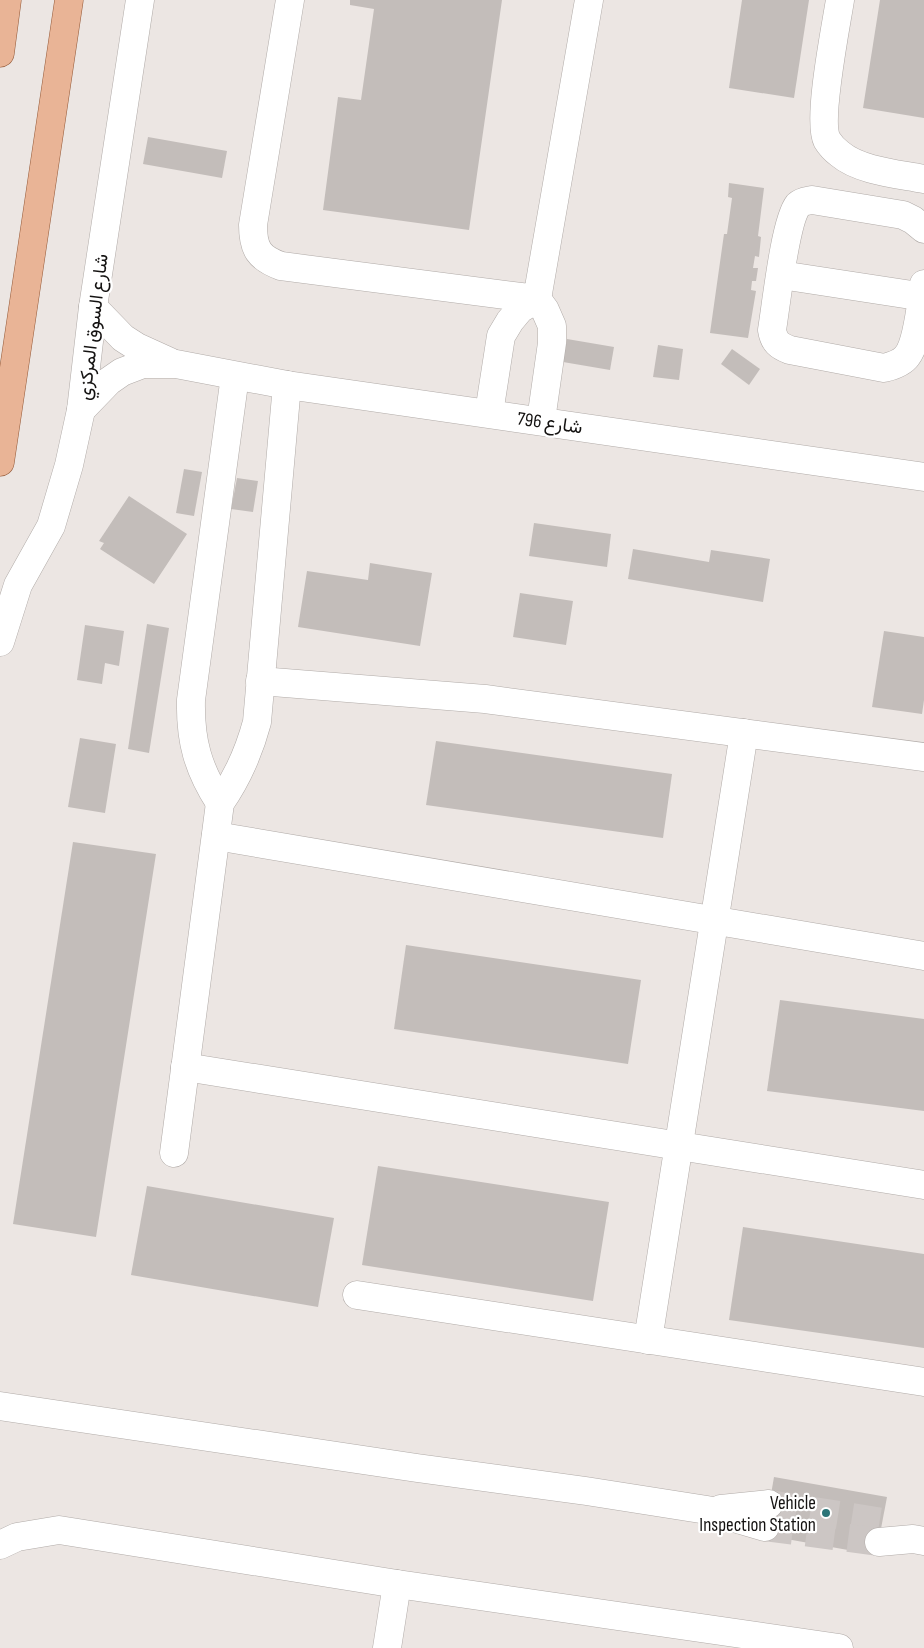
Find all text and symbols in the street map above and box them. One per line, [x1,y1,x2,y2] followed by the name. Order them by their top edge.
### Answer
[73,253,117,402] street label: شارع السوق المركزي
[516,408,584,439] street label: شارع 796
[699,1492,816,1537] place label: Vehicle Inspection Station
[820,1507,832,1519] marker: Vehicle Inspection Station

